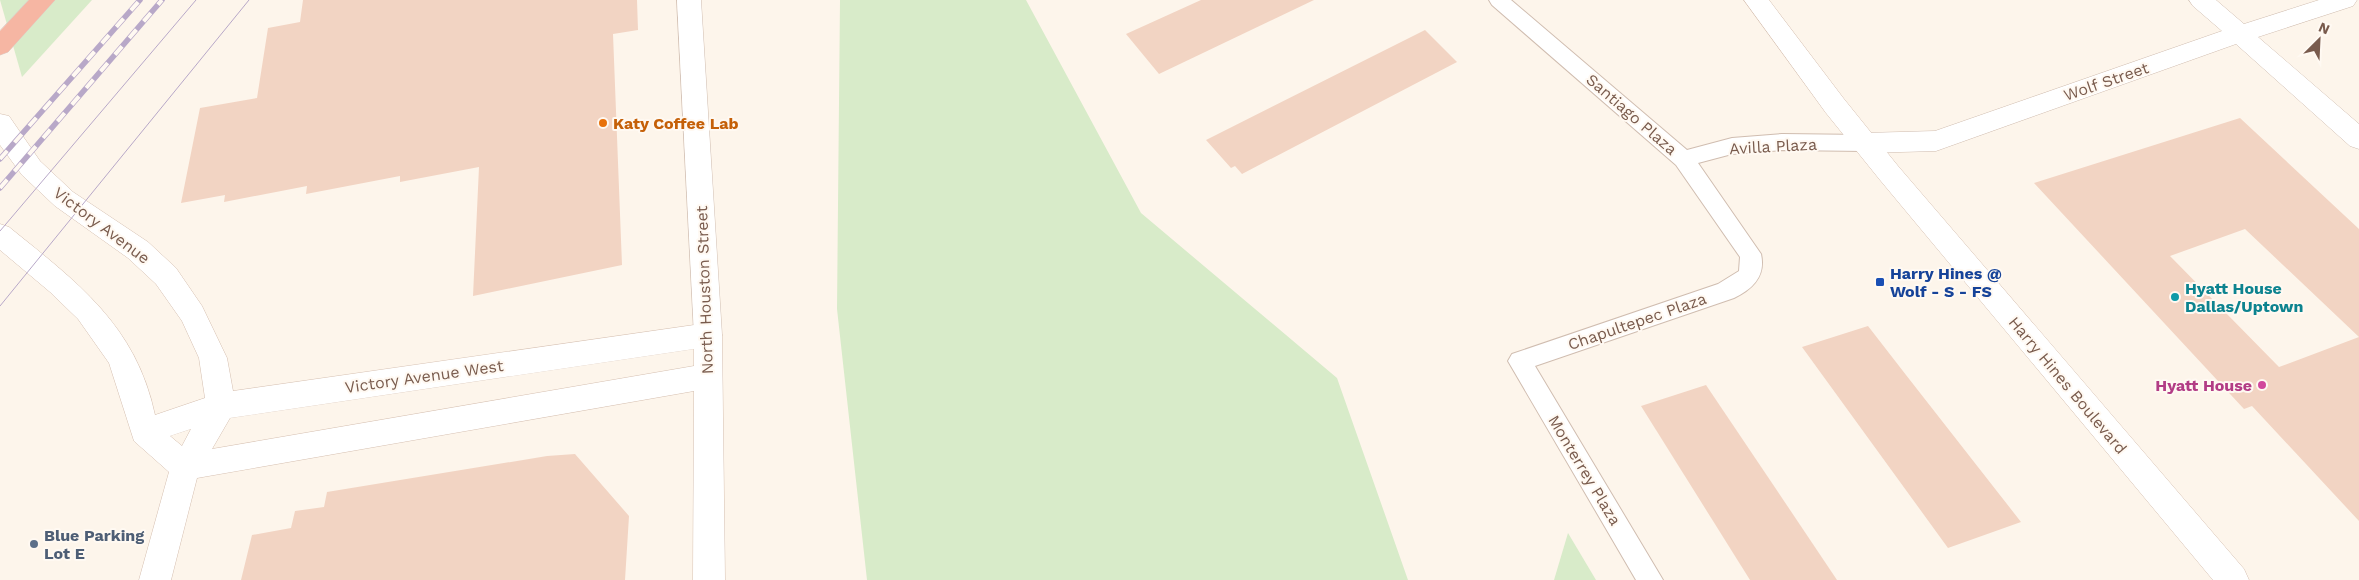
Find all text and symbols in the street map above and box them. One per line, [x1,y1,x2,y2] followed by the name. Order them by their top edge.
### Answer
[2294,15,2344,65] north arrow
[2316,19,2332,38] text: N
[2061,58,2151,105] street label: Wolf Street
[1582,70,1681,159] street label: Santiago Plaza
[613,114,739,133] place label: Katy Coffee Lab
[597,117,609,129] marker: Katy Coffee Lab
[1729,135,1817,158] street label: Avilla Plaza
[50,183,154,268] street label: Victory Avenue
[692,205,717,375] street label: North Houston Street
[1890,264,2002,301] place label: Harry Hines @ Wolf - S - FS
[1874,276,1886,288] marker: Harry Hines @ Wolf - S - FS
[2185,279,2303,316] place label: Hyatt House Dallas/Uptown
[1565,289,1709,354] street label: Chapultepec Plaza
[2169,291,2181,303] marker: Hyatt House Dallas/Uptown
[2005,313,2131,458] street label: Harry Hines Boulevard
[344,356,505,397] street label: Victory Avenue West
[2155,376,2252,395] place label: Hyatt House
[2256,379,2268,391] marker: Hyatt House
[1544,412,1625,529] street label: Monterrey Plaza
[44,526,144,563] place label: Blue Parking Lot E
[28,538,40,550] marker: Blue Parking Lot E

